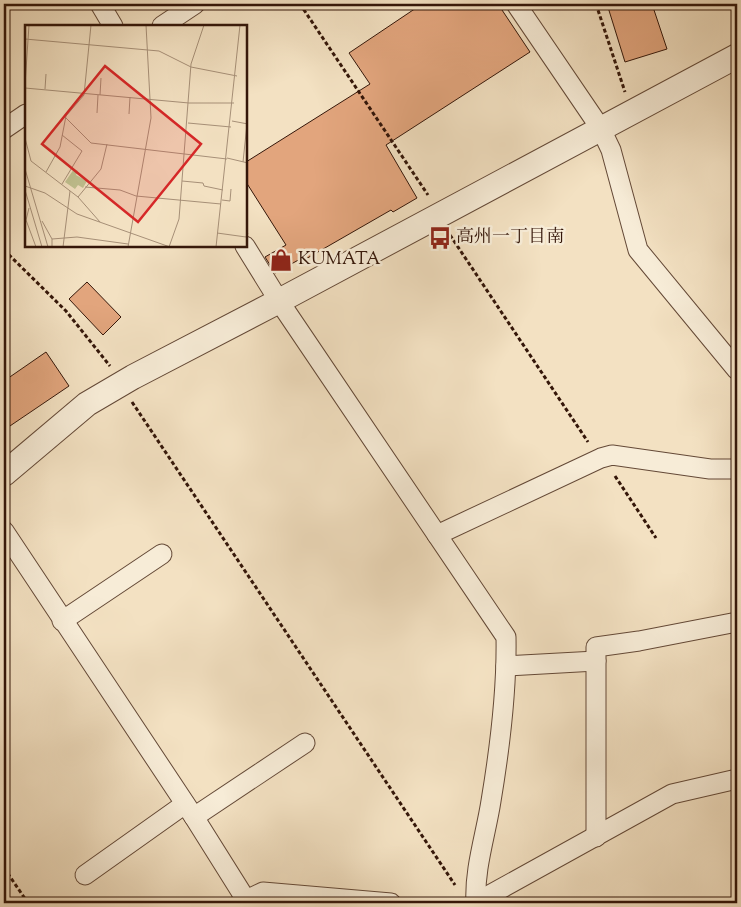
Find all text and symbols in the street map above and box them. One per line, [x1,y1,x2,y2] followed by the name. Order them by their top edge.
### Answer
[25,25,248,248] inset map
[427,225,453,251] bus stop icon: 高州一丁目南
[456,225,564,251] place label: 高州一丁目南
[268,247,294,273] shop icon: KUMATA
[298,247,381,273] place label: KUMATA

